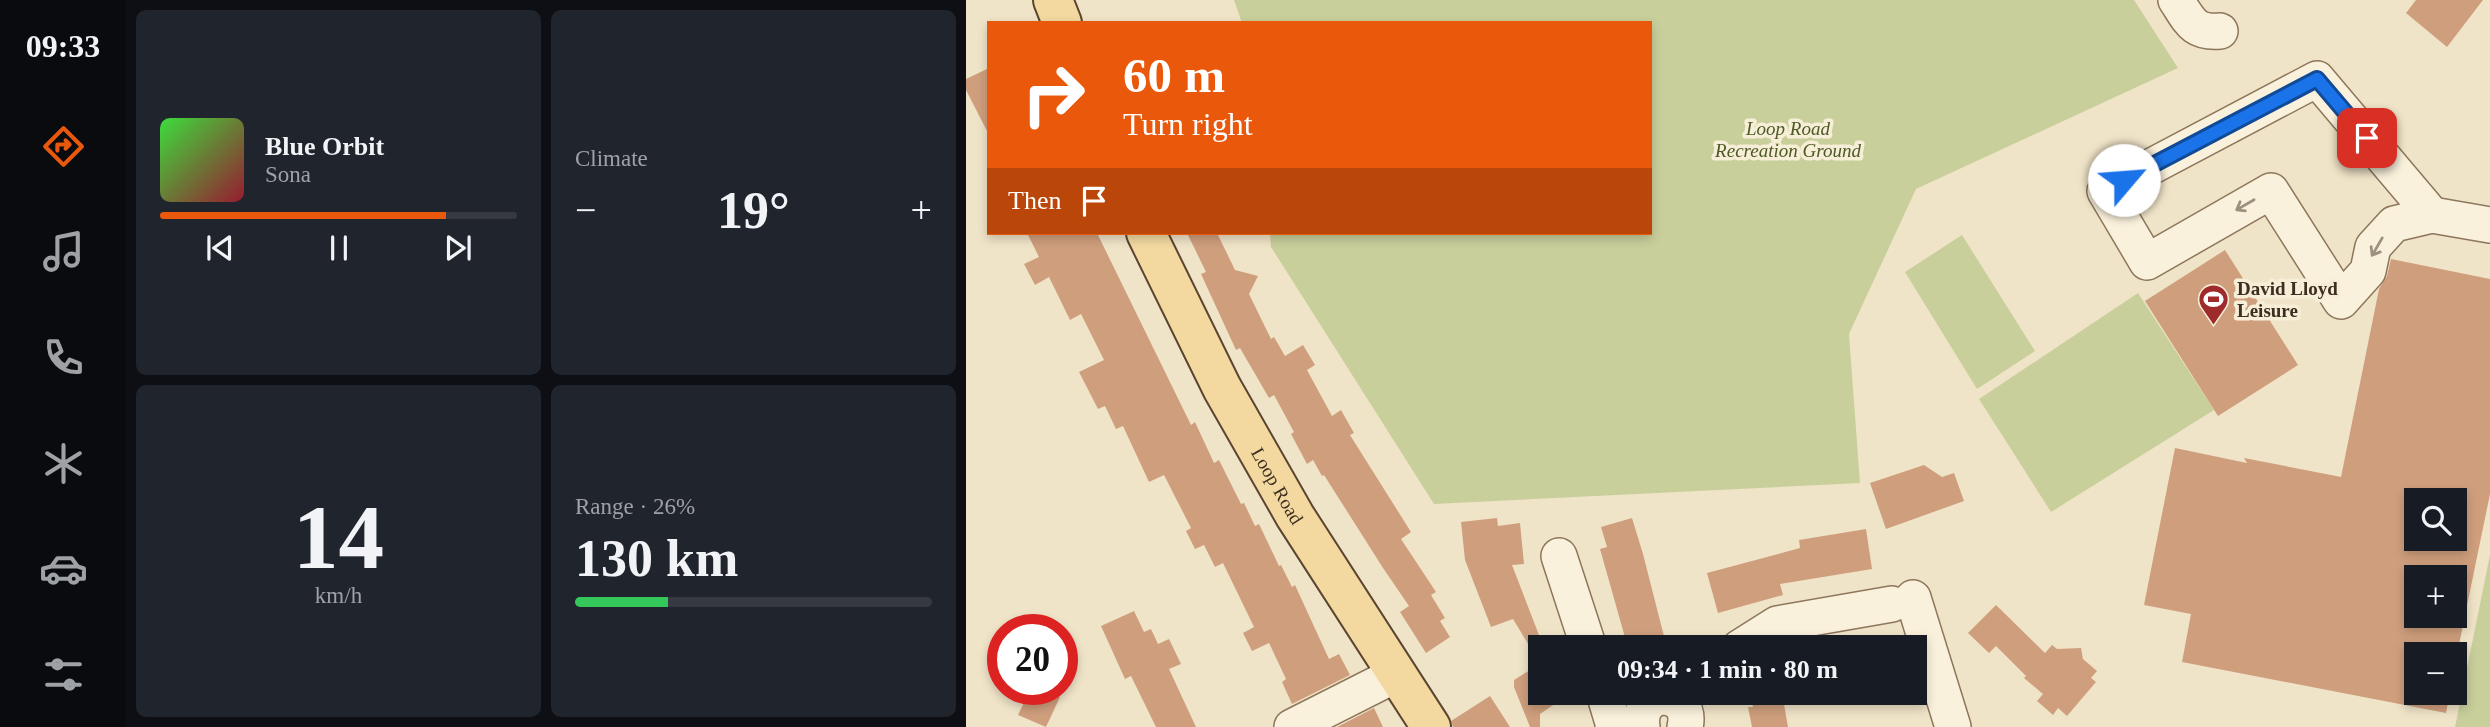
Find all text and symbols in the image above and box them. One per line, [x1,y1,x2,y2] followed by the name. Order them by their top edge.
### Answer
[26,28,100,64] text: 09:33
[1123,48,1225,103] text: 60 m
[1008,49,1099,140] icon: right
[1123,106,1253,142] text: Turn right
[2337,108,2397,168] pin
[1714,118,1861,161] park label: Loop Road Recreation Ground
[2348,119,2386,157] icon: arrive
[39,122,88,171] icon: directions
[265,132,384,161] text: Blue Orbit
[2087,143,2161,217] position arrow
[575,146,648,171] text: Climate
[265,162,311,187] text: Sona
[717,182,790,239] text: 19°
[1075,182,1113,220] icon: arrive
[1008,186,1061,215] text: Then
[575,189,596,231] text: −
[911,189,932,231] text: +
[2235,199,2256,212] one-way arrow
[39,227,88,276] icon: music
[201,229,239,267] icon: previous
[320,229,358,267] icon: pause
[439,229,477,267] icon: next
[2370,236,2384,256] one-way arrow
[2237,278,2338,321] place label: David Lloyd Leisure
[2197,282,2231,326] sports icon: David Lloyd Leisure
[39,333,88,382] icon: phone
[39,439,88,488] icon: climate
[1247,444,1308,529] street label: Loop Road
[293,487,384,588] text: 14
[2404,488,2467,705] map controls
[2404,488,2467,551] button: search
[575,494,695,519] text: Range · 26%
[575,530,738,587] text: 130 km
[39,544,88,593] icon: car
[2404,565,2467,628] button: +
[315,583,362,608] text: km/h
[987,614,1078,705] speed limit sign: 20
[2404,642,2467,705] button: −
[39,650,88,699] icon: filters
[1617,655,1838,684] text: 09:34 · 1 min · 80 m

